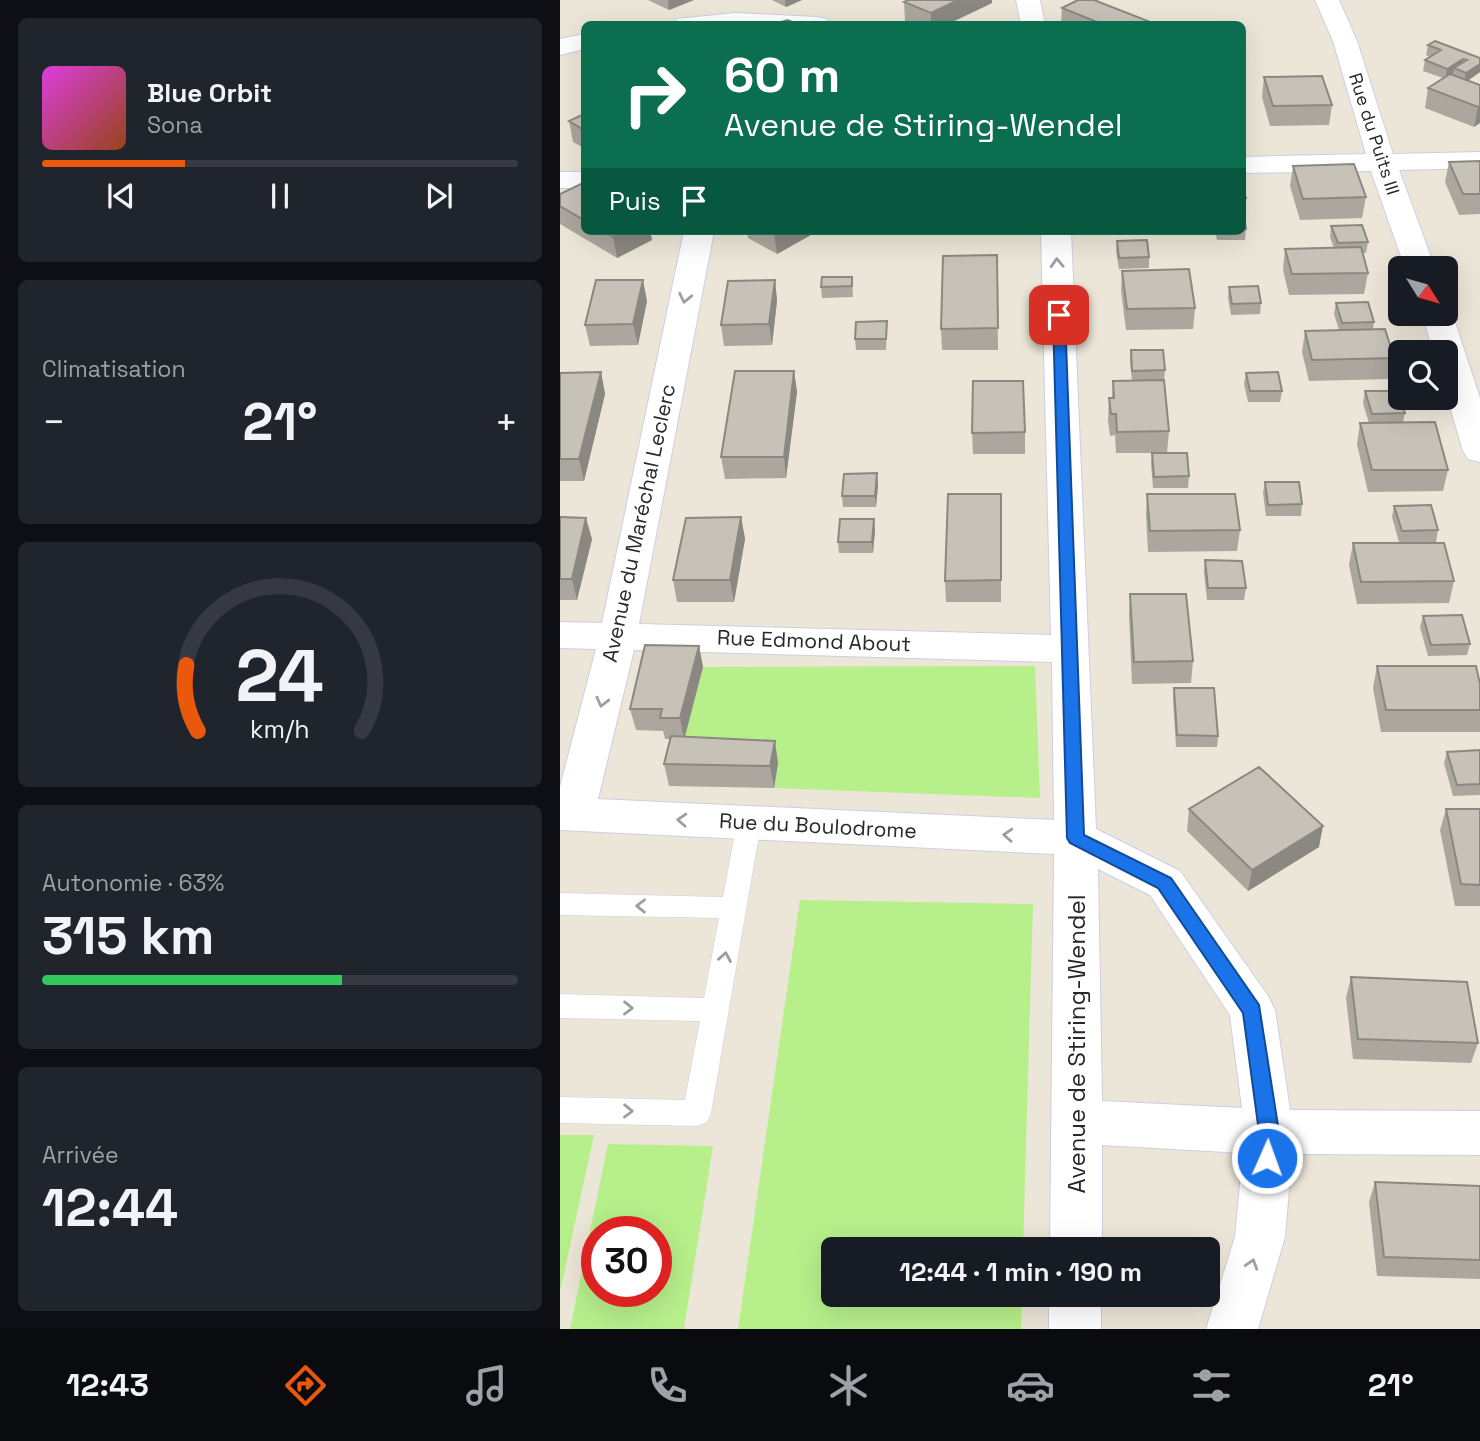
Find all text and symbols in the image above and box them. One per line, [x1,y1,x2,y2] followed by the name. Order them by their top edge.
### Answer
[724,44,840,106] text: 60 m
[609,49,700,140] icon: right
[1344,70,1405,198] street label: Rue du Puits III
[147,76,272,110] text: Blue Orbit
[724,105,1123,145] text: Avenue de Stiring-Wendel
[147,110,203,140] text: Sona
[102,177,140,215] icon: previous
[261,177,299,215] icon: pause
[420,177,458,215] icon: next
[675,182,713,220] icon: arrive
[609,184,661,218] text: Puis
[1388,256,1458,326] north arrow
[1388,256,1458,410] map controls
[1050,257,1065,268] one-way arrow
[1029,285,1089,345] pin
[679,292,694,304] one-way arrow
[1040,296,1078,334] icon: arrive
[1388,340,1458,410] button: search
[42,354,186,384] text: Climatisation
[596,381,681,664] street label: Avenue du Maréchal Leclerc
[243,389,317,455] text: 21°
[42,398,66,446] text: −
[494,398,518,446] text: +
[717,624,911,657] street label: Rue Edmond About
[236,629,324,722] text: 24
[596,696,610,708] one-way arrow
[250,712,310,744] text: km/h
[718,807,918,844] street label: Rue du Boulodrome
[677,812,688,827] one-way arrow
[1002,828,1013,843] one-way arrow
[42,868,224,898] text: Autonomie · 63%
[1061,894,1092,1194] street label: Avenue de Stiring-Wendel
[636,898,647,913] one-way arrow
[42,903,214,969] text: 315 km
[717,951,732,963] one-way arrow
[623,1000,634,1016] one-way arrow
[623,1103,634,1119] one-way arrow
[1230,1121,1304,1195] position arrow
[42,1140,119,1170] text: Arrivée
[42,1175,178,1241] text: 12:44
[581,1216,672,1307] speed limit sign: 30
[899,1255,1142,1289] text: 12:44 · 1 min · 190 m
[1244,1258,1259,1270] one-way arrow
[281,1361,330,1410] icon: directions
[462,1361,511,1410] icon: music
[643,1361,692,1410] icon: phone
[824,1361,873,1410] icon: climate
[1006,1361,1055,1410] icon: car
[1187,1361,1236,1410] icon: filters
[66,1365,149,1405] text: 12:43
[1368,1365,1414,1405] text: 21°

